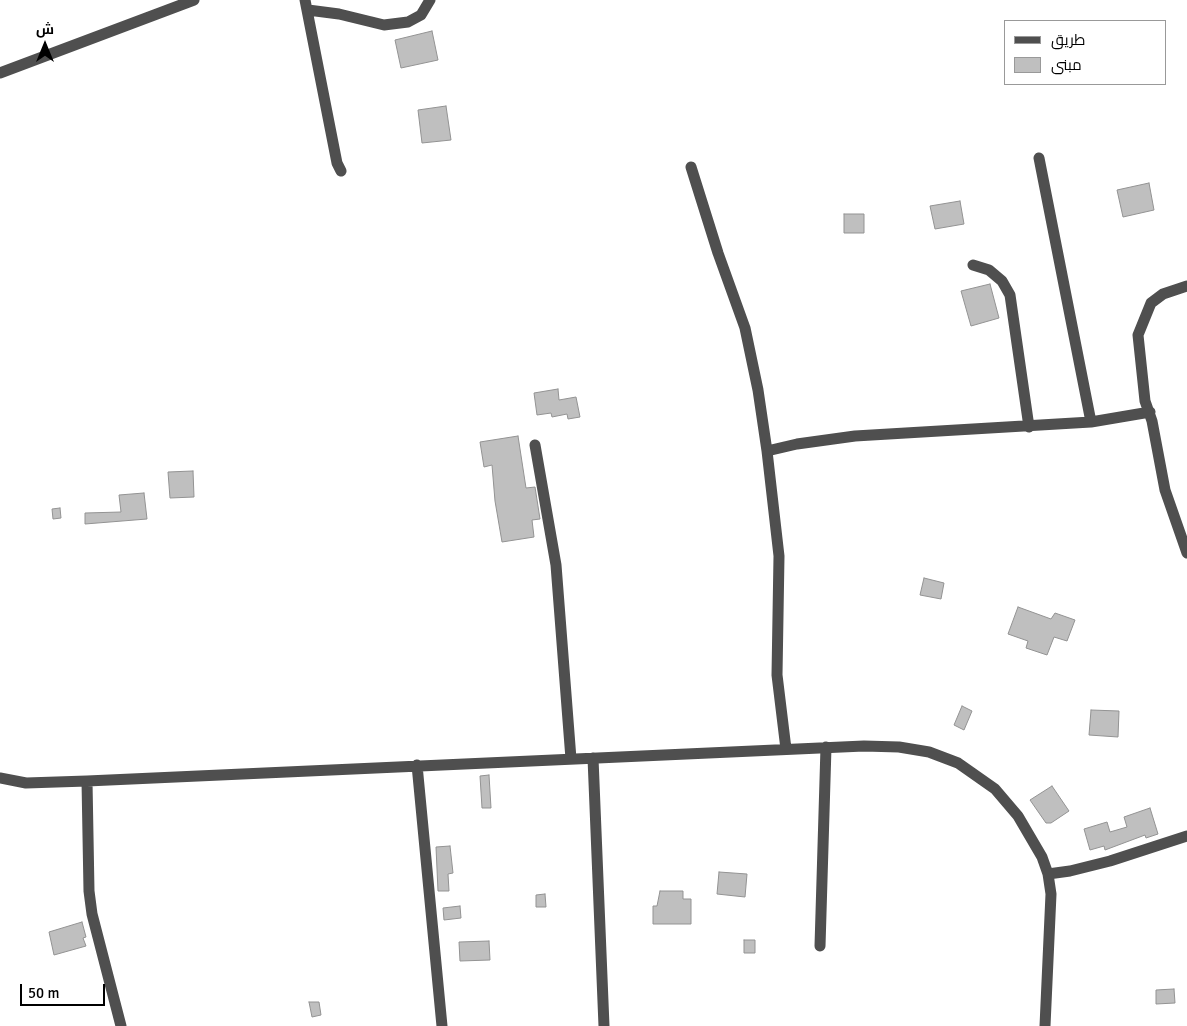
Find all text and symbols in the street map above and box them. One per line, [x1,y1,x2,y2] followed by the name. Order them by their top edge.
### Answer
[20,20,70,70] north arrow
[1004,20,1167,85] legend
[36,21,54,38] text: ش
[1051,31,1085,49] text: طريق
[1051,56,1082,74] text: مبنى
[22,974,108,1006] scale bar
[28,984,59,1002] text: 50 m

